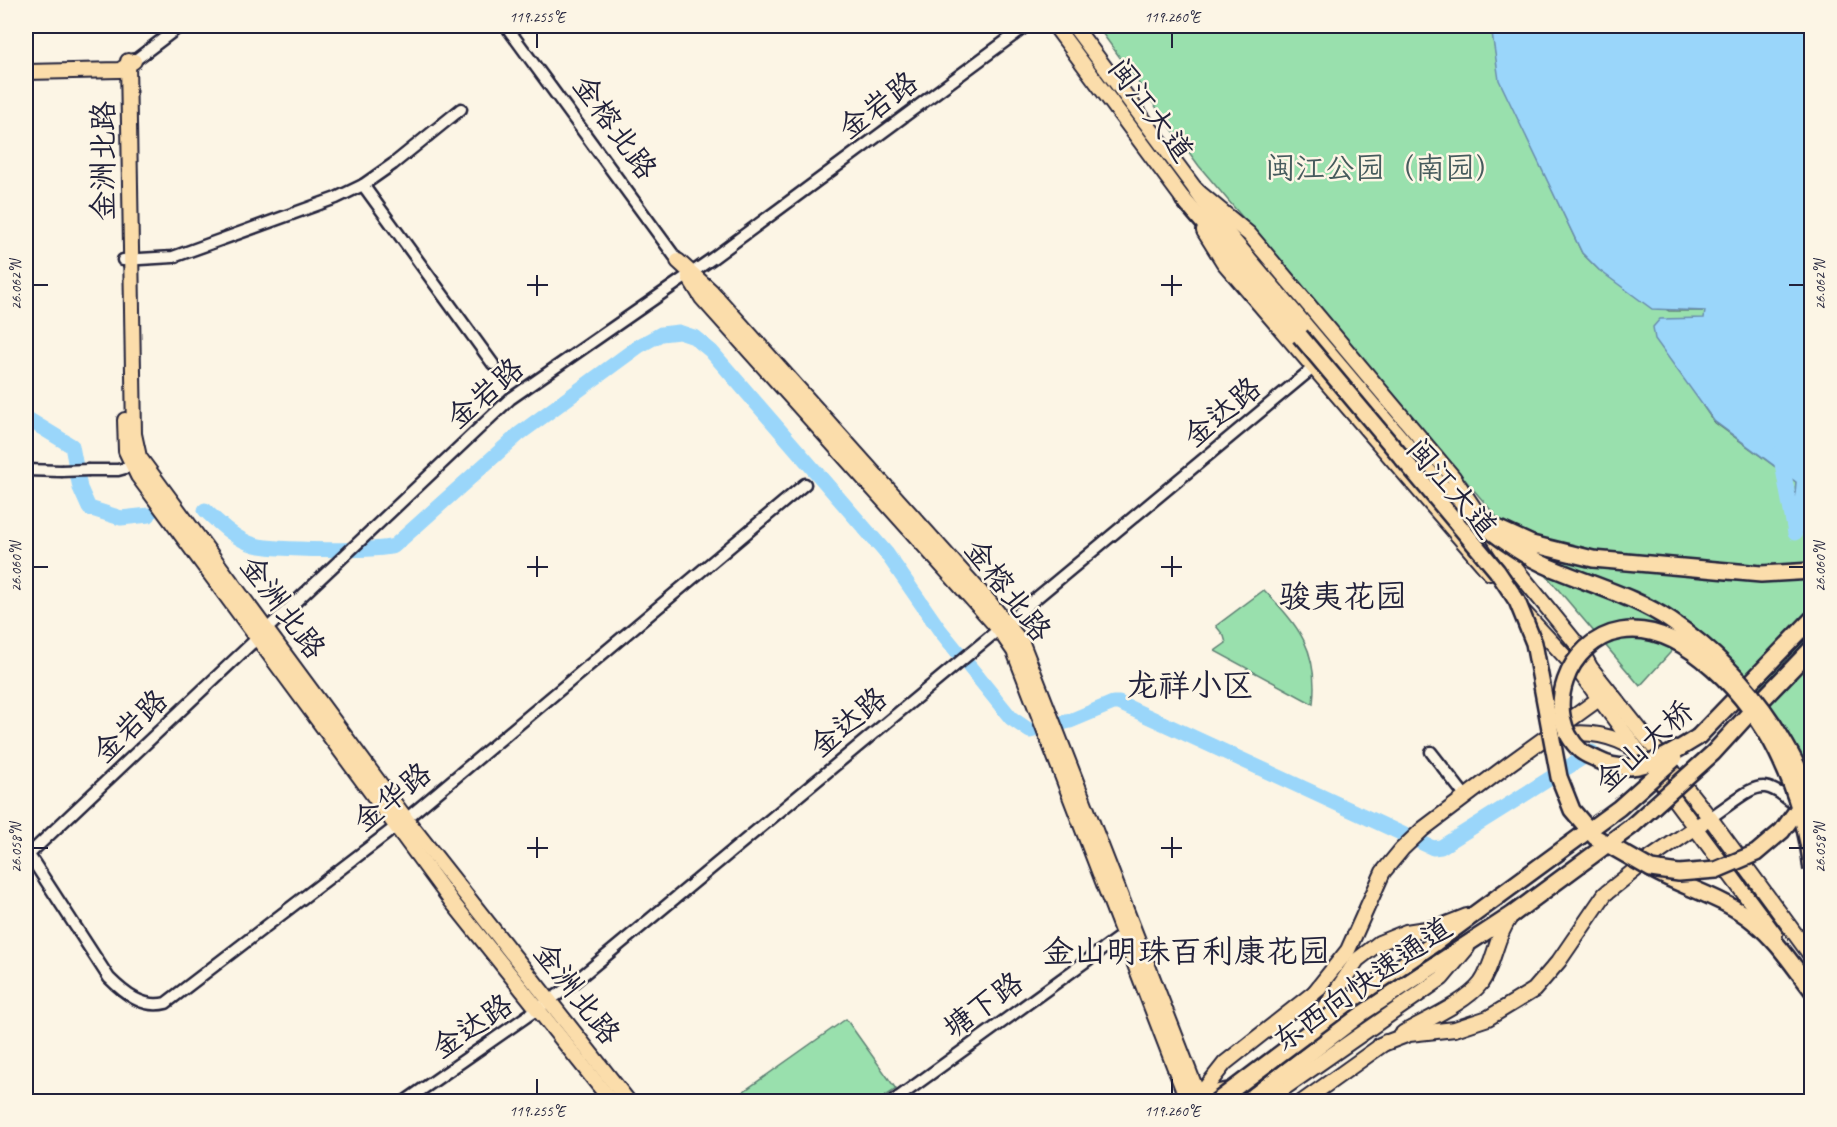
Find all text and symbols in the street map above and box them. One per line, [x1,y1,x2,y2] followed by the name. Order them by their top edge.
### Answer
[509,8,567,27] text: 119.255°E
[1144,8,1202,27] text: 119.260°E
[1100,51,1202,169] street label: 闽江大道
[831,63,925,147] street label: 金岩路
[564,67,666,187] street label: 金榕北路
[84,101,122,221] street label: 金洲北路
[1265,149,1505,187] park label: 闽江公园（南园）
[7,257,26,310] text: 26.062°N
[1811,257,1830,310] text: 26.062°N
[439,349,531,437] street label: 金岩路
[1175,369,1269,455] street label: 金达路
[1398,430,1506,546] street label: 闽江大道
[956,531,1060,649] street label: 金榕北路
[7,539,26,592] text: 26.060°N
[1811,539,1830,592] text: 26.060°N
[232,548,334,666] street label: 金洲北路
[1279,576,1407,617] district label: 骏夷花园
[1126,665,1254,706] district label: 龙祥小区
[801,679,895,765] street label: 金达路
[84,681,176,771] street label: 金岩路
[1587,692,1701,800] street label: 金山大桥
[345,754,439,840] street label: 金华路
[7,820,26,873] text: 26.058°N
[1811,820,1830,873] text: 26.058°N
[1265,908,1459,1060] street label: 东西向快速通道
[1042,931,1330,972] district label: 金山明珠百利康花园
[525,934,629,1052] street label: 金洲北路
[935,963,1031,1047] street label: 塘下路
[424,985,520,1067] street label: 金达路
[509,1102,567,1121] text: 119.255°E
[1144,1102,1202,1121] text: 119.260°E

